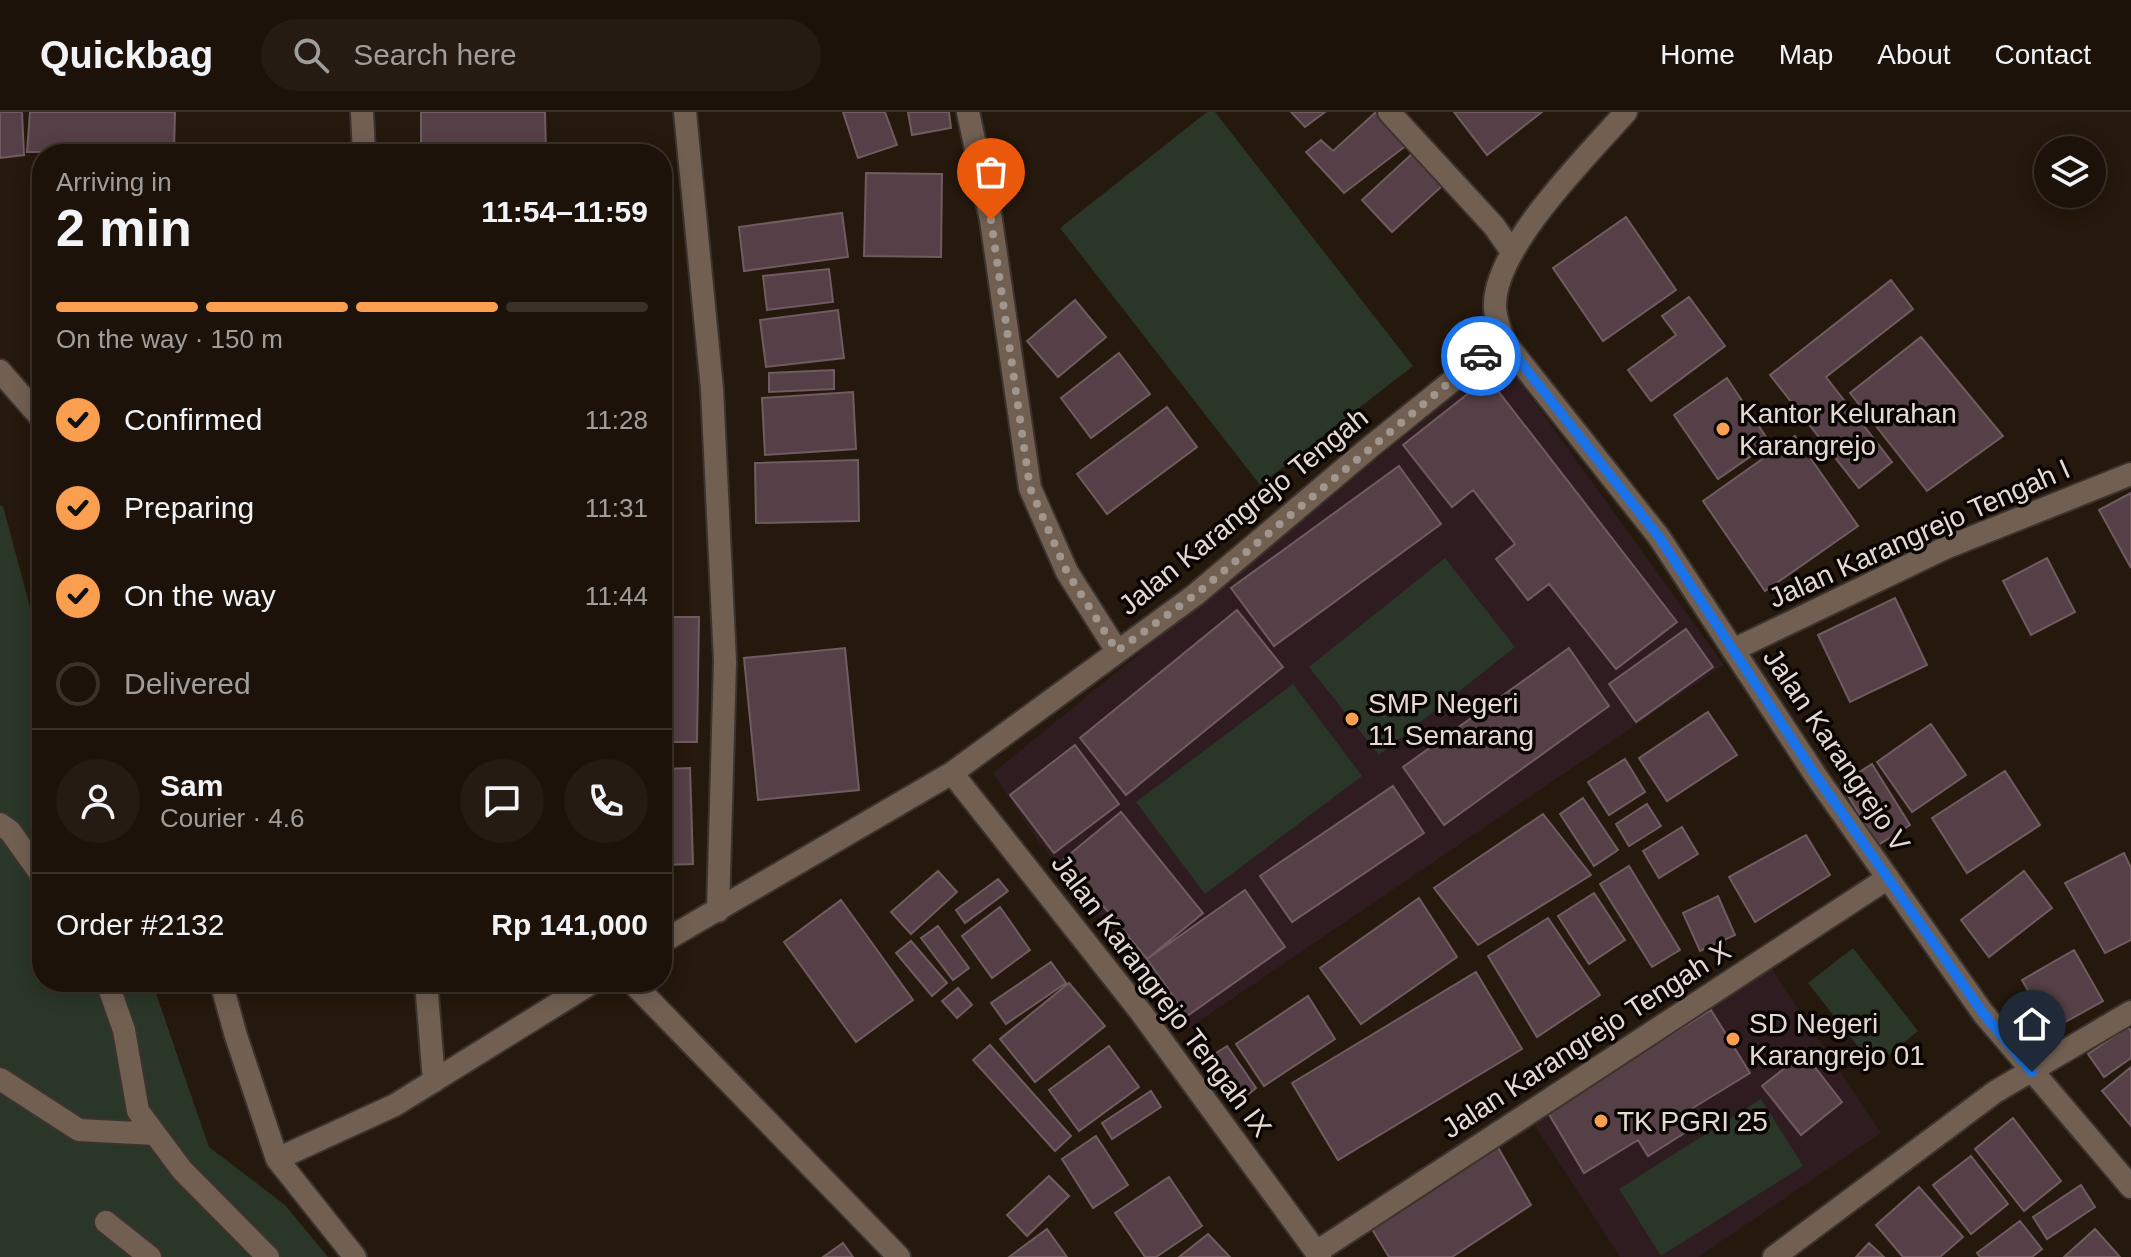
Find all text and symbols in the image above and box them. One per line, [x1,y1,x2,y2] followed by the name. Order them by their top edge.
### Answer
[261,19,821,91] search box
[289,33,333,77] icon: search
[40,34,213,76] text: Quickbag
[353,38,517,71] text: Search here
[1660,39,1735,70] text: Home
[1779,39,1833,70] text: Map
[1877,39,1951,70] text: About
[1995,39,2091,70] text: Contact
[2034,136,2106,208] map controls
[2034,136,2106,208] button: layers
[957,138,1025,220] pin
[969,150,1013,194] icon: bag
[56,167,172,197] text: Arriving in
[481,195,648,228] text: 11:54–11:59
[56,199,192,257] text: 2 min
[1441,316,1521,396] courier
[56,324,283,354] text: On the way · 150 m
[1459,334,1503,378] icon: car
[56,398,100,442] icon: check
[1739,398,1957,461] place label: Kantor Kelurahan Karangrejo
[1113,402,1374,621] street label: Jalan Karangrejo Tengah
[124,403,262,436] text: Confirmed
[585,405,648,435] text: 11:28
[1714,420,1732,438] marker: Kantor Kelurahan Karangrejo
[1764,453,2075,614] street label: Jalan Karangrejo Tengah I
[56,486,100,530] icon: check
[124,491,254,524] text: Preparing
[585,493,648,523] text: 11:31
[56,574,100,618] icon: check
[124,579,276,612] text: On the way
[585,581,648,611] text: 11:44
[1757,643,1916,858] street label: Jalan Karangrejo V
[124,667,251,700] text: Delivered
[1368,688,1534,751] place label: SMP Negeri 11 Semarang
[1343,710,1361,728] marker: SMP Negeri 11 Semarang
[56,759,140,843] button: person
[460,759,544,843] button: chat
[564,759,648,843] button: phone
[160,769,223,802] text: Sam
[160,803,305,833] text: Courier · 4.6
[1045,848,1278,1143] street label: Jalan Karangrejo Tengah IX
[56,908,224,941] text: Order #2132
[491,908,648,941] text: Rp 141,000
[1436,934,1736,1144] street label: Jalan Karangrejo Tengah X
[1998,990,2066,1072] pin
[2010,1002,2054,1046] icon: home
[1749,1008,1925,1071] place label: SD Negeri Karangrejo 01
[1724,1030,1742,1048] marker: SD Negeri Karangrejo 01
[1617,1106,1768,1137] place label: TK PGRI 25
[1592,1112,1610,1130] marker: TK PGRI 25

